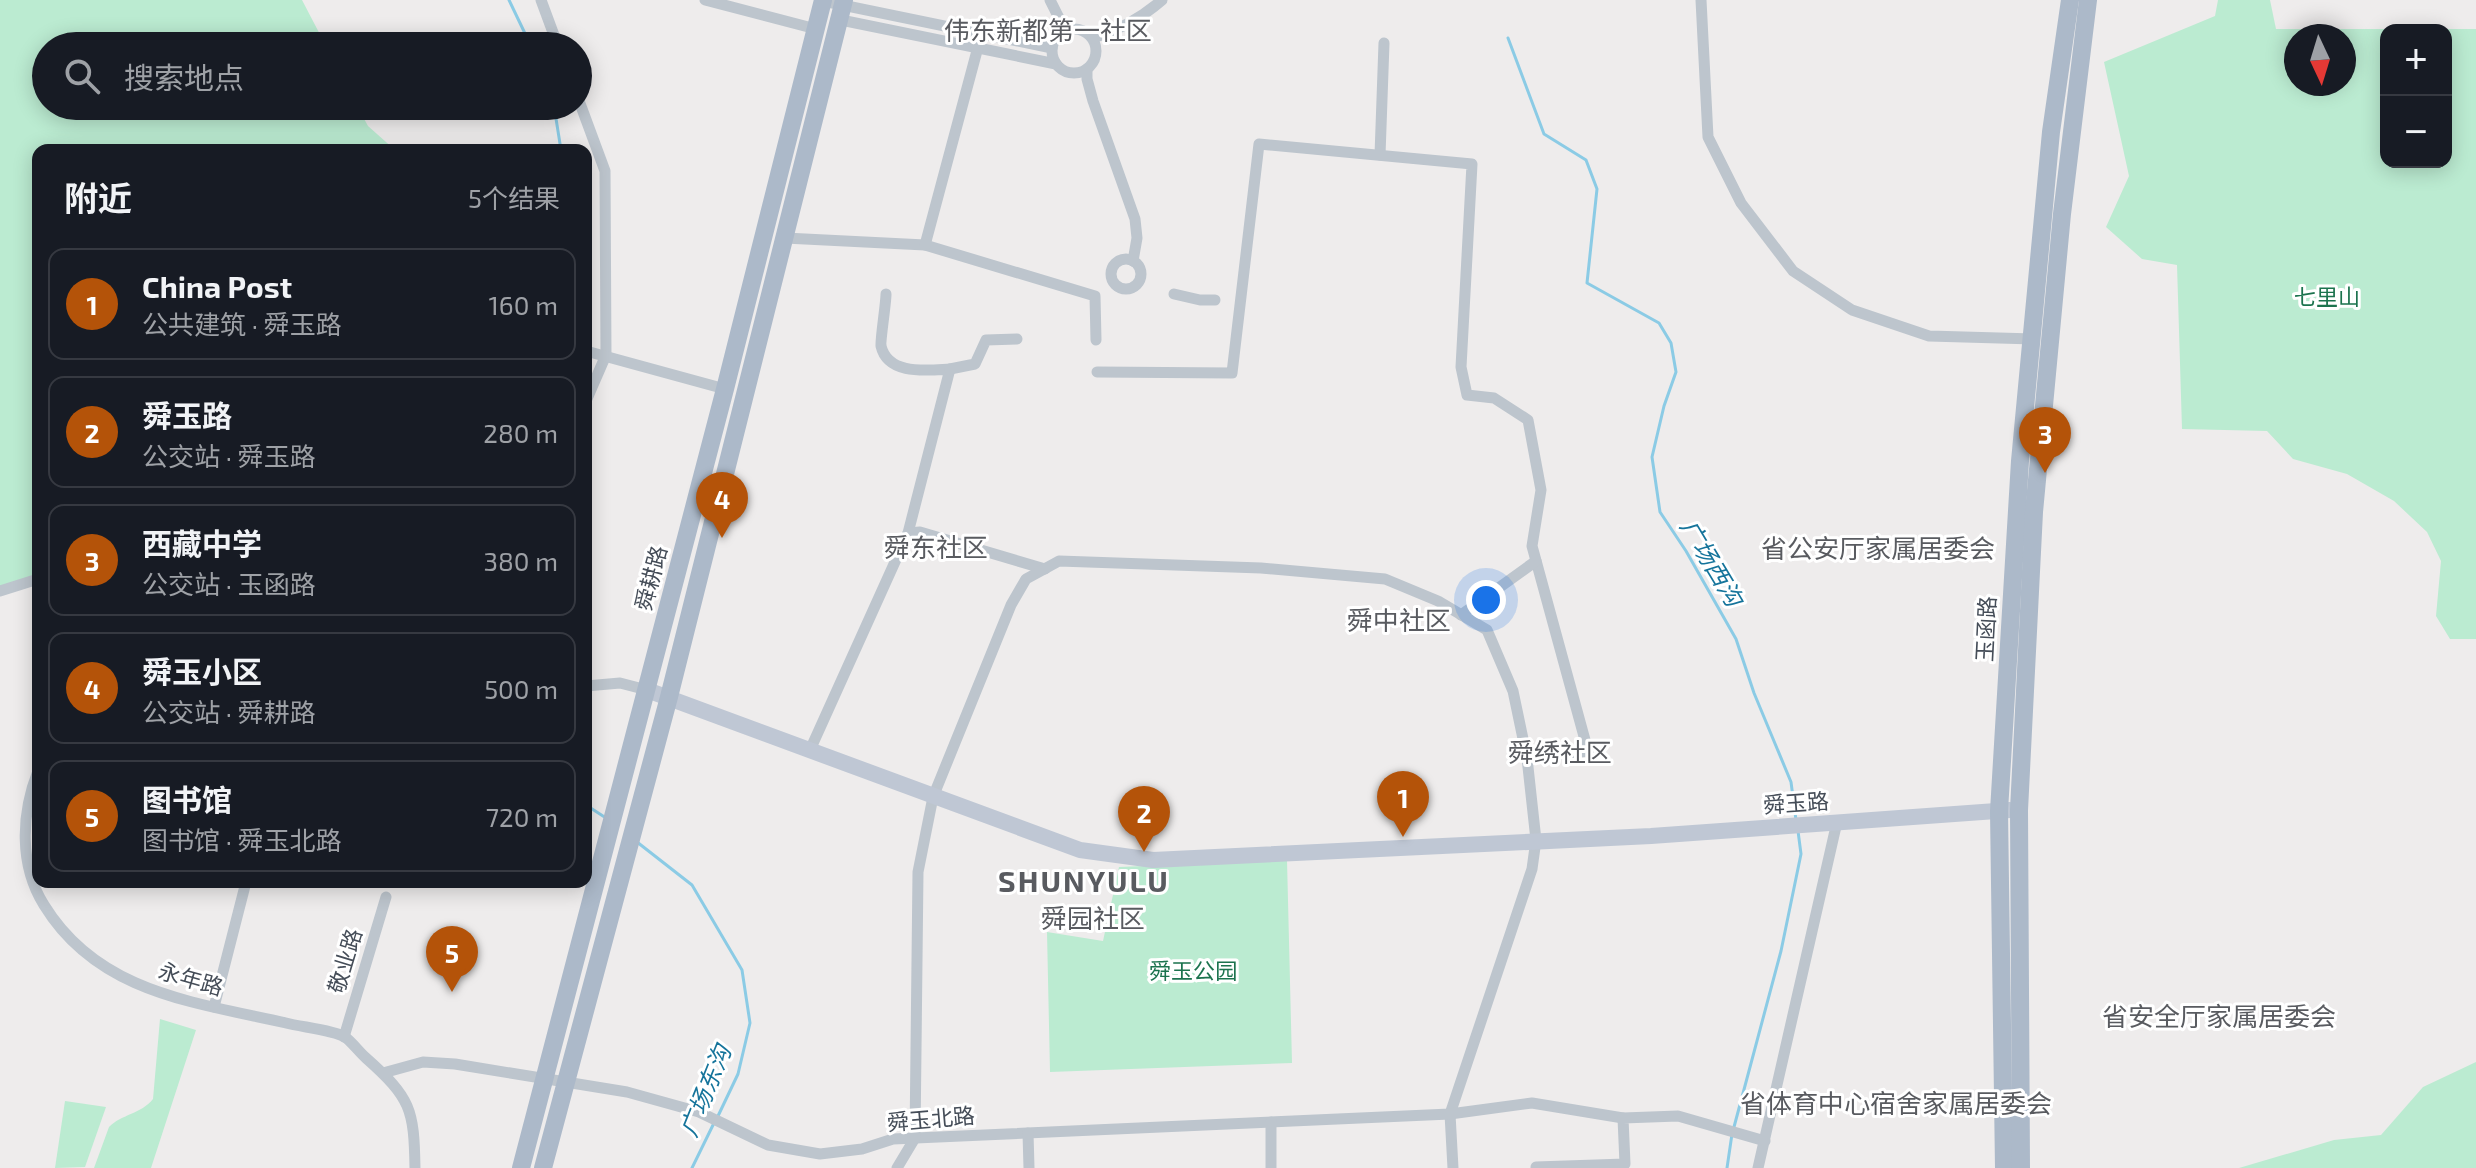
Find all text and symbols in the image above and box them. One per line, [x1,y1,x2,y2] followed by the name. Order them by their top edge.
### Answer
[944,14,1152,45] district label: 伟东新都第一社区
[2284,24,2356,96] north arrow
[2380,24,2452,168] map controls
[2380,24,2452,96] button: +
[32,32,592,120] search box
[60,54,104,98] icon: search
[124,59,244,95] text: 搜索地点
[2380,96,2452,168] button: −
[64,177,132,218] text: 附近
[468,182,560,213] text: 5个结果
[142,268,292,304] text: China Post
[2294,283,2360,309] park label: 七里山
[86,289,98,320] text: 1
[489,289,558,320] text: 160 m
[142,308,342,339] text: 公共建筑 · 舜玉路
[142,397,232,433] text: 舜玉路
[2019,407,2071,473] pin: 3
[84,417,100,448] text: 2
[483,417,558,448] text: 280 m
[142,440,316,471] text: 公交站 · 舜玉路
[696,472,748,538] pin: 4
[1675,514,1751,613] water label: 广场西沟
[142,525,262,561] text: 西藏中学
[884,531,988,562] district label: 舜东社区
[1761,532,1995,563] district label: 省公安厅家属居委会
[629,542,671,613] street label: 舜耕路
[85,545,99,576] text: 3
[484,545,558,576] text: 380 m
[142,568,316,599] text: 公交站 · 玉函路
[1466,580,1506,620] your location
[1970,595,2000,663] street label: 玉函路
[1347,604,1451,635] district label: 舜中社区
[142,653,262,689] text: 舜玉小区
[84,673,100,704] text: 4
[484,673,558,704] text: 500 m
[142,696,316,727] text: 公交站 · 舜耕路
[1508,736,1612,767] district label: 舜绣社区
[1377,771,1429,837] pin: 1
[142,781,232,817] text: 图书馆
[1118,786,1170,852] pin: 2
[1762,787,1830,817] street label: 舜玉路
[85,801,99,832] text: 5
[486,801,558,832] text: 720 m
[142,824,342,855] text: 图书馆 · 舜玉北路
[998,862,1170,898] district label: SHUNYULU
[1041,902,1145,933] district label: 舜园社区
[322,925,366,996] street label: 敬业路
[426,926,478,992] pin: 5
[156,956,227,1000] street label: 永年路
[1149,957,1237,983] park label: 舜玉公园
[2102,1000,2336,1031] district label: 省安全厅家属居委会
[673,1038,737,1140] water label: 广场东沟
[1740,1087,2052,1118] district label: 省体育中心宿舍家属居委会
[886,1101,976,1135] street label: 舜玉北路

